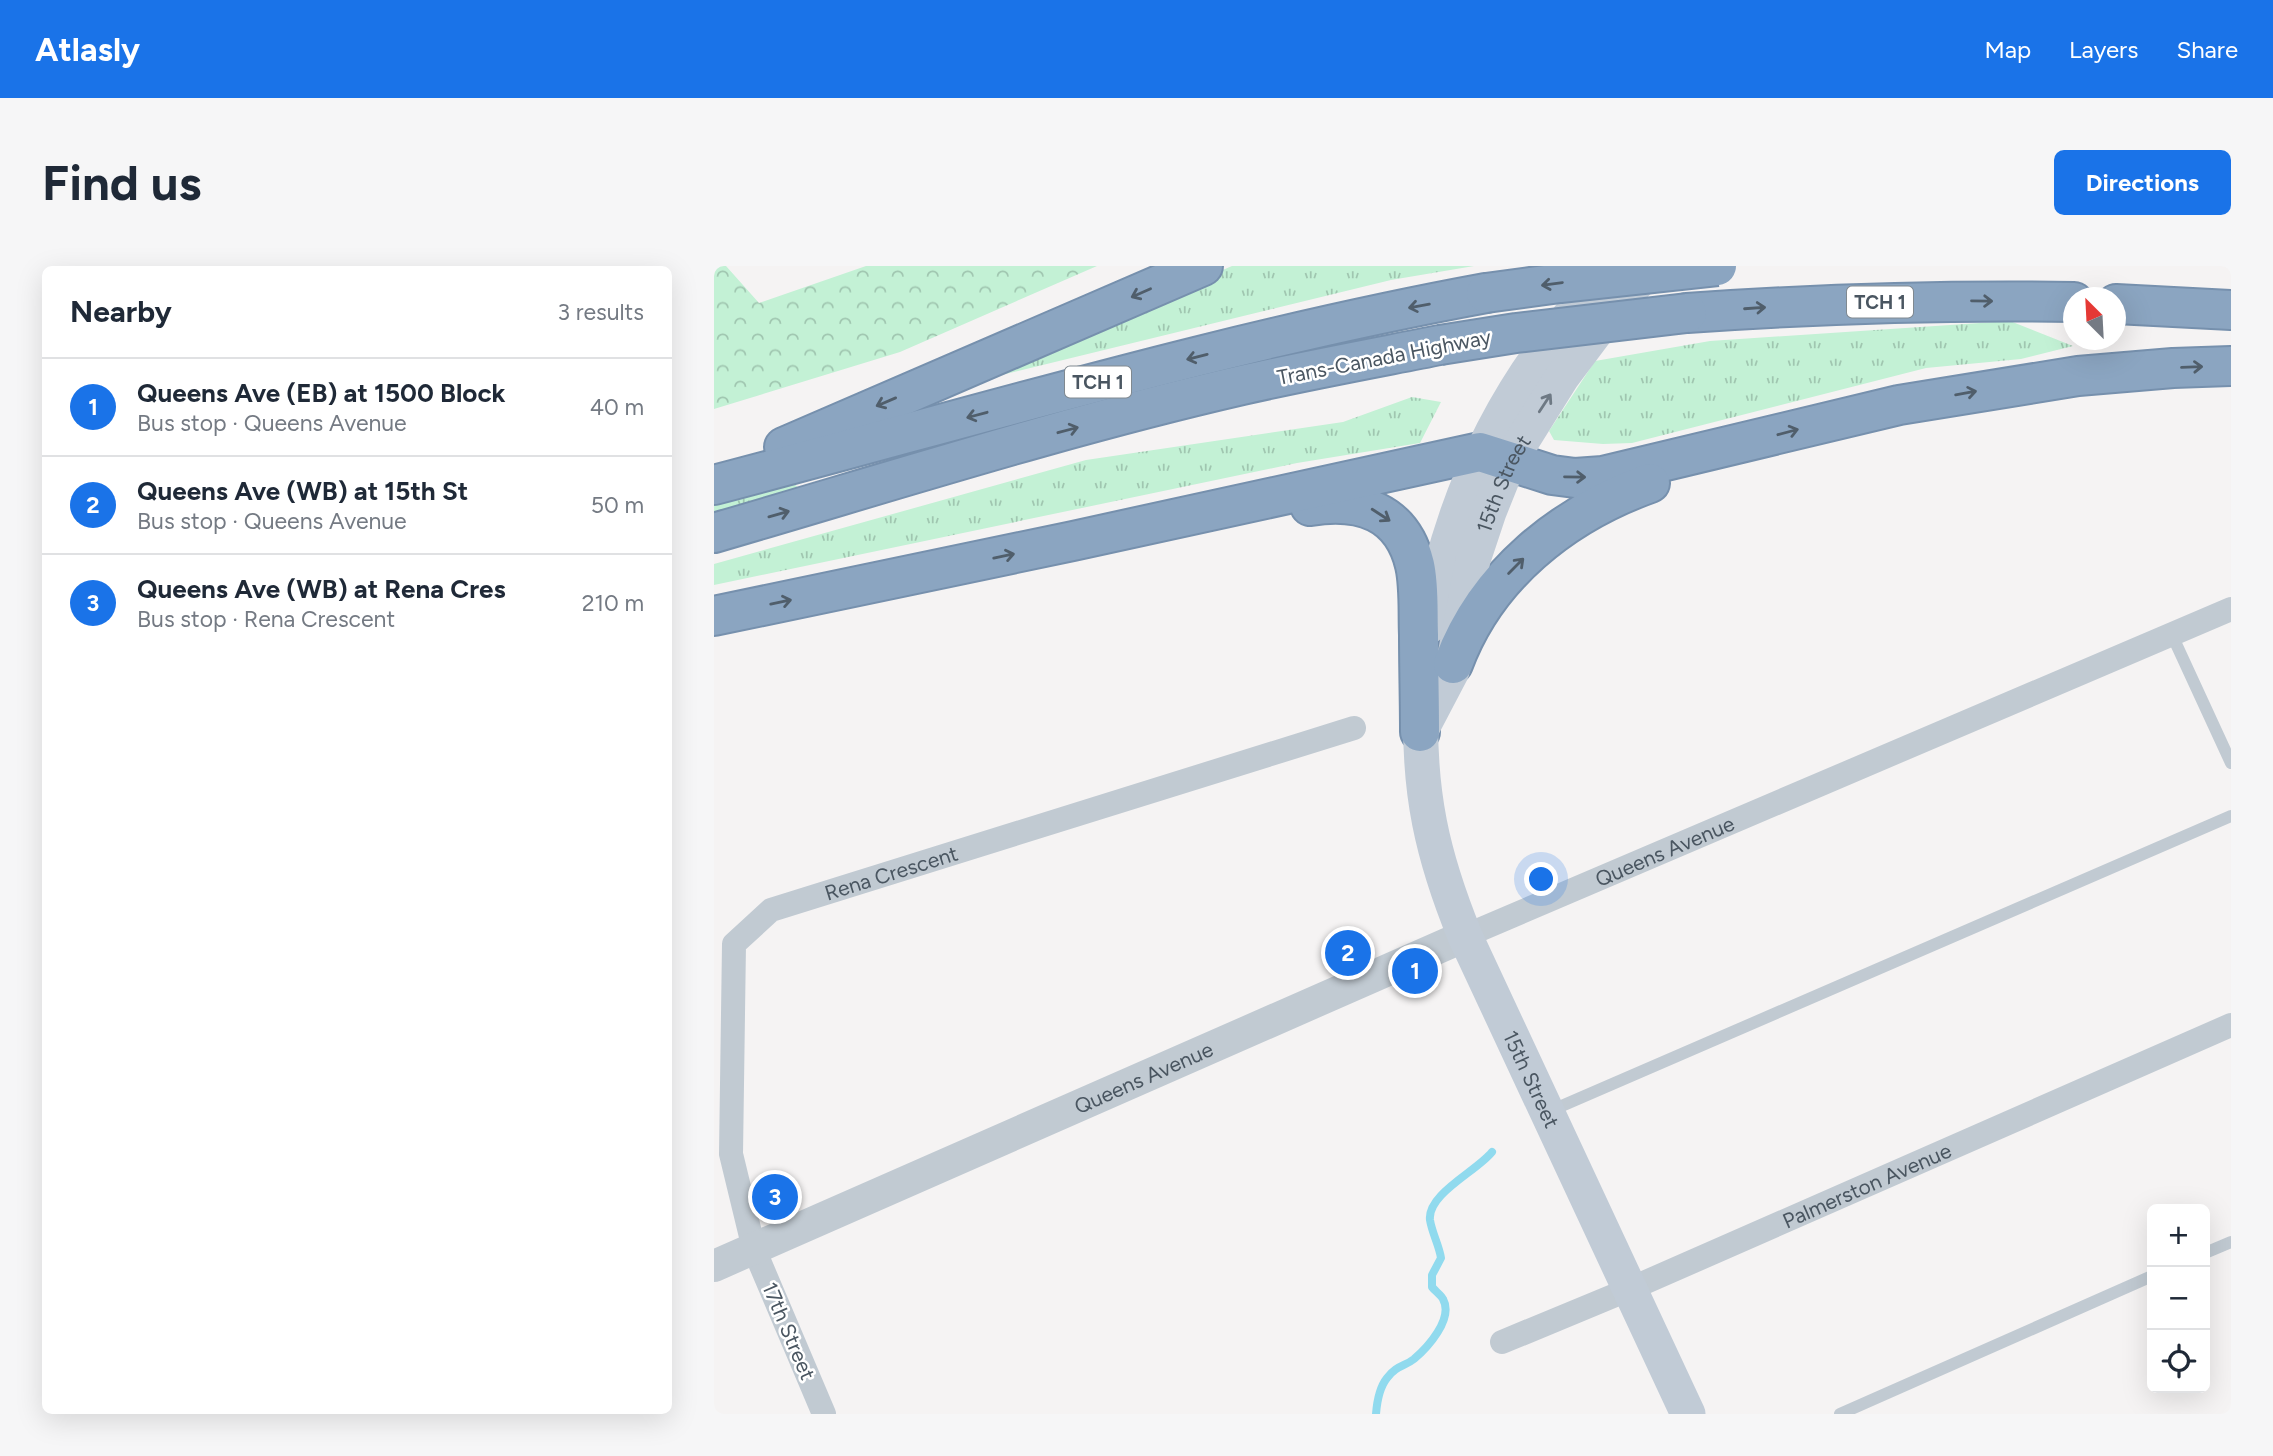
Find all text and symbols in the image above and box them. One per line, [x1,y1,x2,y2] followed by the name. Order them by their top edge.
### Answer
[35,30,140,69] text: Atlasly
[1984,35,2031,64] text: Map
[2069,35,2138,64] text: Layers
[2176,35,2238,64] text: Share
[2054,150,2231,215] button: Directions
[42,153,201,212] text: Find us
[1541,278,1564,291] one-way arrow
[1847,286,1913,318] road number: TCH 1
[1131,287,1152,300] one-way arrow
[2063,287,2126,350] north arrow
[70,293,172,330] text: Nearby
[1970,294,1993,308] one-way arrow
[557,298,644,326] text: 3 results
[1408,300,1431,313] one-way arrow
[1743,301,1765,314] one-way arrow
[1275,324,1493,390] street label: Trans-Canada Highway
[1186,351,1209,364] one-way arrow
[2180,361,2203,374] one-way arrow
[1065,366,1131,398] road number: TCH 1
[137,377,506,409] text: Queens Ave (EB) at 1500 Block
[1954,386,1977,399] one-way arrow
[88,393,98,421] text: 1
[590,393,644,421] text: 40 m
[1538,394,1552,414] one-way arrow
[876,396,898,409] one-way arrow
[137,409,407,437] text: Bus stop · Queens Avenue
[966,409,989,422] one-way arrow
[1057,423,1079,436] one-way arrow
[1776,425,1799,438] one-way arrow
[1471,430,1535,536] street label: 15th Street
[1563,470,1586,484] one-way arrow
[137,475,468,507] text: Queens Ave (WB) at 15th St
[86,491,100,519] text: 2
[591,491,644,519] text: 50 m
[137,507,407,535] text: Bus stop · Queens Avenue
[768,507,790,520] one-way arrow
[1370,509,1390,523] one-way arrow
[992,548,1015,562] one-way arrow
[1507,558,1524,575] one-way arrow
[137,573,506,605] text: Queens Ave (WB) at Rena Cres
[87,589,99,617] text: 3
[582,589,644,617] text: 210 m
[769,595,792,609] one-way arrow
[137,605,395,633] text: Bus stop · Rena Crescent
[1591,810,1738,892] street label: Queens Avenue
[821,840,961,905] street label: Rena Crescent
[1524,862,1558,896] your location
[1325,927,1371,979] pin: 2
[1392,945,1438,997] pin: 1
[1498,1026,1565,1132] street label: 15th Street
[1070,1036,1217,1119] street label: Queens Avenue
[1778,1137,1955,1233] street label: Palmerston Avenue
[752,1171,798,1223] pin: 3
[2147,1204,2210,1393] map controls
[2147,1204,2210,1267] button: +
[2147,1267,2210,1330] button: −
[757,1278,821,1384] street label: 17th Street
[2147,1330,2210,1393] button: locate

